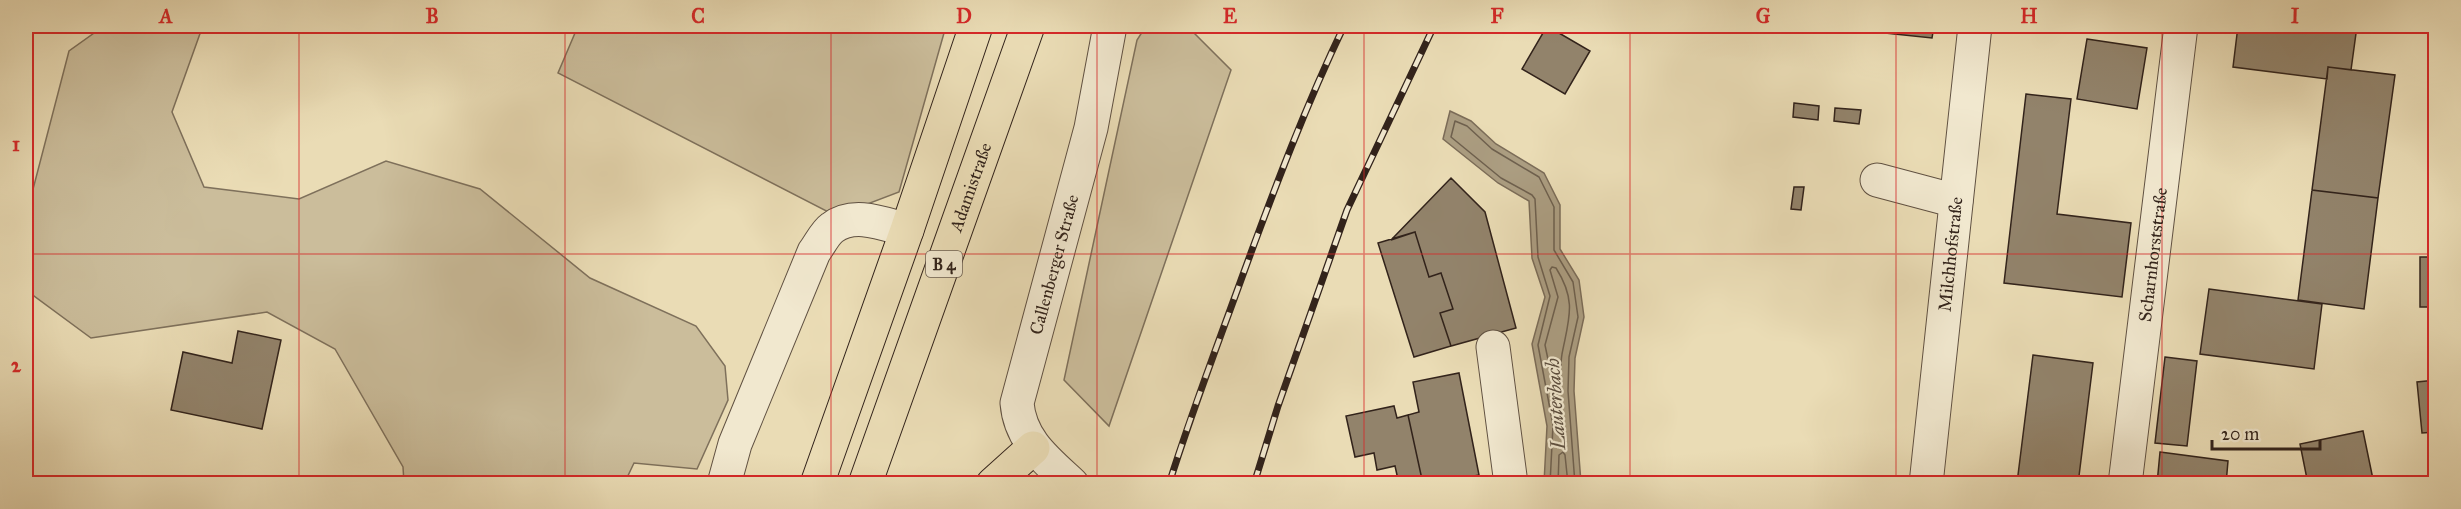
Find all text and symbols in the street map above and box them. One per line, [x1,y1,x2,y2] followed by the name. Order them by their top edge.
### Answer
[157,4,173,28] text: A
[425,4,439,28] text: B
[691,4,705,28] text: C
[956,4,972,28] text: D
[1223,4,1238,28] text: E
[1490,4,1504,28] text: F
[1756,4,1771,28] text: G
[2020,4,2038,28] text: H
[2291,4,2300,28] text: I
[12,132,20,156] text: 1
[944,140,997,236] street label: Adamistraße
[2134,186,2172,323] street label: Scharnhorststraße
[1025,192,1084,337] street label: Callenberger Straße
[1934,196,1968,313] street label: Milchhofstraße
[926,251,962,277] road number: B 4
[11,353,22,377] text: 2
[1540,357,1570,452] water label: Lauterbach
[2212,413,2320,451] scale bar
[2221,423,2259,445] text: 20 m

